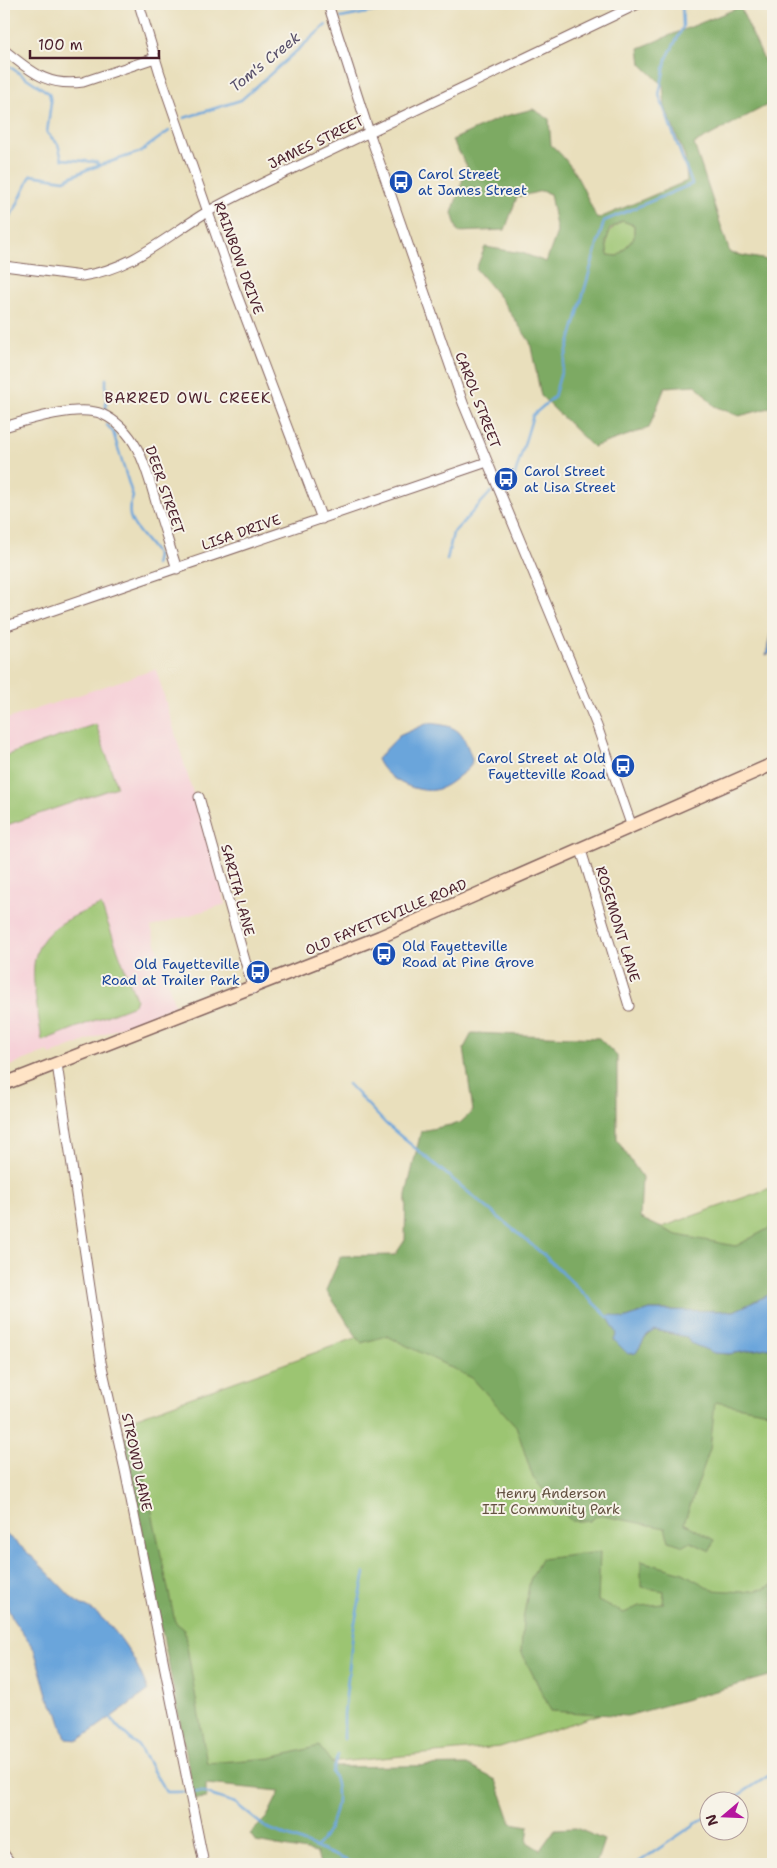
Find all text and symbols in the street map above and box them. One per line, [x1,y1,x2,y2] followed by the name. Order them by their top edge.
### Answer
[226,27,305,97] water label: Tom's Creek
[30,28,159,60] scale bar
[38,35,83,55] text: 100 m
[265,111,367,173] street label: JAMES STREET
[418,165,527,199] place label: Carol Street at James Street
[388,169,414,195] bus stop icon: Carol Street at James Street
[210,199,268,317] street label: RAINBOW DRIVE
[451,349,505,451] street label: CAROL STREET
[105,388,271,408] district label: BARRED OWL CREEK
[141,443,189,537] street label: DEER STREET
[524,462,616,496] place label: Carol Street at Lisa Street
[493,466,519,492] bus stop icon: Carol Street at Lisa Street
[199,510,283,554] street label: LISA DRIVE
[477,749,606,783] place label: Carol Street at Old Fayetteville Road
[610,753,636,779] bus stop icon: Carol Street at Old Fayetteville Road
[217,842,259,938] street label: SARITA LANE
[592,864,644,984] street label: ROSEMONT LANE
[302,875,470,959] street label: OLD FAYETTEVILLE ROAD
[402,937,534,971] place label: Old Fayetteville Road at Pine Grove
[371,941,397,967] bus stop icon: Old Fayetteville Road at Pine Grove
[102,955,240,989] place label: Old Fayetteville Road at Trailer Park
[245,959,271,985] bus stop icon: Old Fayetteville Road at Trailer Park
[118,1411,156,1513] street label: STROWD LANE
[482,1484,620,1518] park label: Henry Anderson III Community Park
[700,1790,750,1840] north arrow
[701,1812,722,1828] text: N

